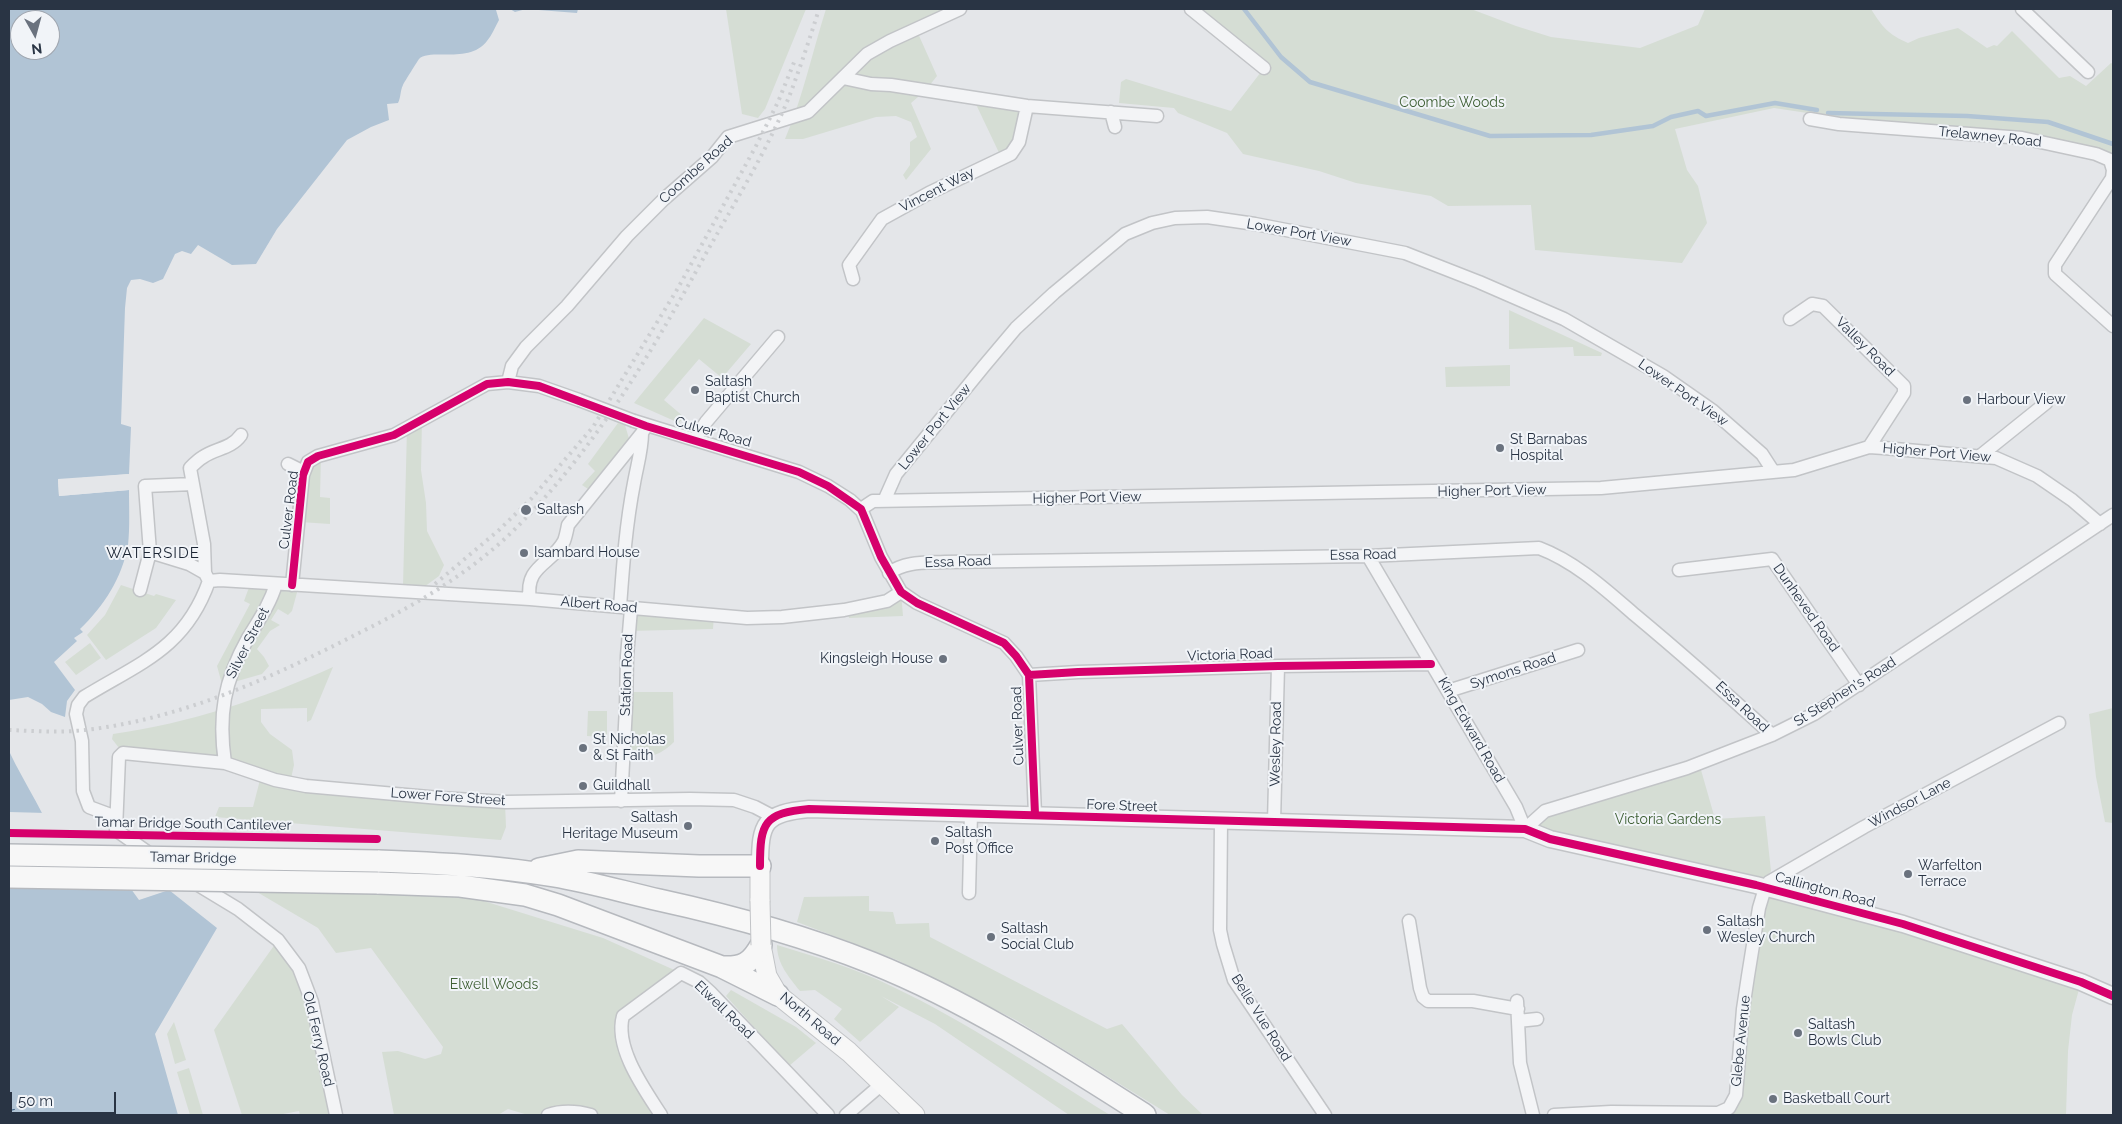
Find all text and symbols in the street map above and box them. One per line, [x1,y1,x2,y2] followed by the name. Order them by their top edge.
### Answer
[10,10,60,60] north arrow
[30,40,43,57] text: N
[1399,95,1505,111] park label: Coombe Woods
[1938,123,2042,151] street label: Trelawney Road
[656,133,736,207] street label: Coombe Road
[897,164,977,216] street label: Vincent Way
[1245,216,1353,250] street label: Lower Port View
[1832,314,1898,380] street label: Valley Road
[1635,356,1731,430] street label: Lower Port View
[705,374,800,407] place label: Saltash Baptist Church
[895,381,975,473] street label: Lower Port View
[689,384,701,396] marker: Saltash Baptist Church
[1977,392,2066,408] place label: Harbour View
[1961,394,1973,406] marker: Harbour View
[673,413,753,451] street label: Culver Road
[1510,432,1587,464] place label: St Barnabas Hospital
[1882,440,1992,466] street label: Higher Port View
[1494,442,1506,454] marker: St Barnabas Hospital
[276,470,302,550] street label: Culver Road
[1437,482,1547,500] street label: Higher Port View
[1032,489,1142,507] street label: Higher Port View
[537,502,584,518] place label: Saltash
[519,503,533,517] marker: Saltash
[105,544,201,562] district label: WATERSIDE
[534,545,640,561] place label: Isambard House
[1329,546,1397,564] street label: Essa Road
[518,547,530,559] marker: Isambard House
[924,552,992,572] street label: Essa Road
[1769,561,1843,655] street label: Dunheved Road
[560,593,638,617] street label: Albert Road
[223,605,273,681] street label: Silver Street
[617,634,637,716] street label: Station Road
[1187,645,1273,665] street label: Victoria Road
[1468,649,1558,693] street label: Symons Road
[820,651,933,667] place label: Kingsleigh House
[937,653,949,665] marker: Kingsleigh House
[1791,654,1899,730] street label: St Stephen's Road
[1434,674,1508,786] street label: King Edward Road
[1712,678,1772,736] street label: Essa Road
[1008,686,1028,766] street label: Culver Road
[1267,701,1285,787] street label: Wesley Road
[593,732,666,764] place label: St Nicholas & St Faith
[577,742,589,754] marker: St Nicholas & St Faith
[1866,774,1954,832] street label: Windsor Lane
[593,778,650,794] place label: Guildhall
[577,780,589,792] marker: Guildhall
[390,785,506,809] street label: Lower Fore Street
[1086,796,1158,816] street label: Fore Street
[562,810,678,842] place label: Saltash Heritage Museum
[1615,812,1721,828] park label: Victoria Gardens
[94,814,292,834] street label: Tamar Bridge South Cantilever
[682,820,694,832] marker: Saltash Heritage Museum
[945,825,1014,858] place label: Saltash Post Office
[929,835,941,847] marker: Saltash Post Office
[150,849,236,867] street label: Tamar Bridge
[1918,858,1982,890] place label: Warfelton Terrace
[1902,868,1914,880] marker: Warfelton Terrace
[1773,869,1877,911] street label: Callington Road
[1717,914,1815,946] place label: Saltash Wesley Church
[1001,921,1074,954] place label: Saltash Social Club
[1701,924,1713,936] marker: Saltash Wesley Church
[985,931,997,943] marker: Saltash Social Club
[1227,971,1295,1065] street label: Belle Vue Road
[450,977,538,993] park label: Elwell Woods
[691,977,757,1043] street label: Elwell Road
[776,989,844,1049] street label: North Road
[299,990,337,1088] street label: Old Ferry Road
[1728,995,1754,1087] street label: Glebe Avenue
[1808,1017,1881,1050] place label: Saltash Bowls Club
[1792,1027,1804,1039] marker: Saltash Bowls Club
[12,1082,119,1114] scale bar
[1783,1091,1890,1107] place label: Basketball Court
[18,1092,53,1110] text: 50 m
[1767,1093,1779,1105] marker: Basketball Court

